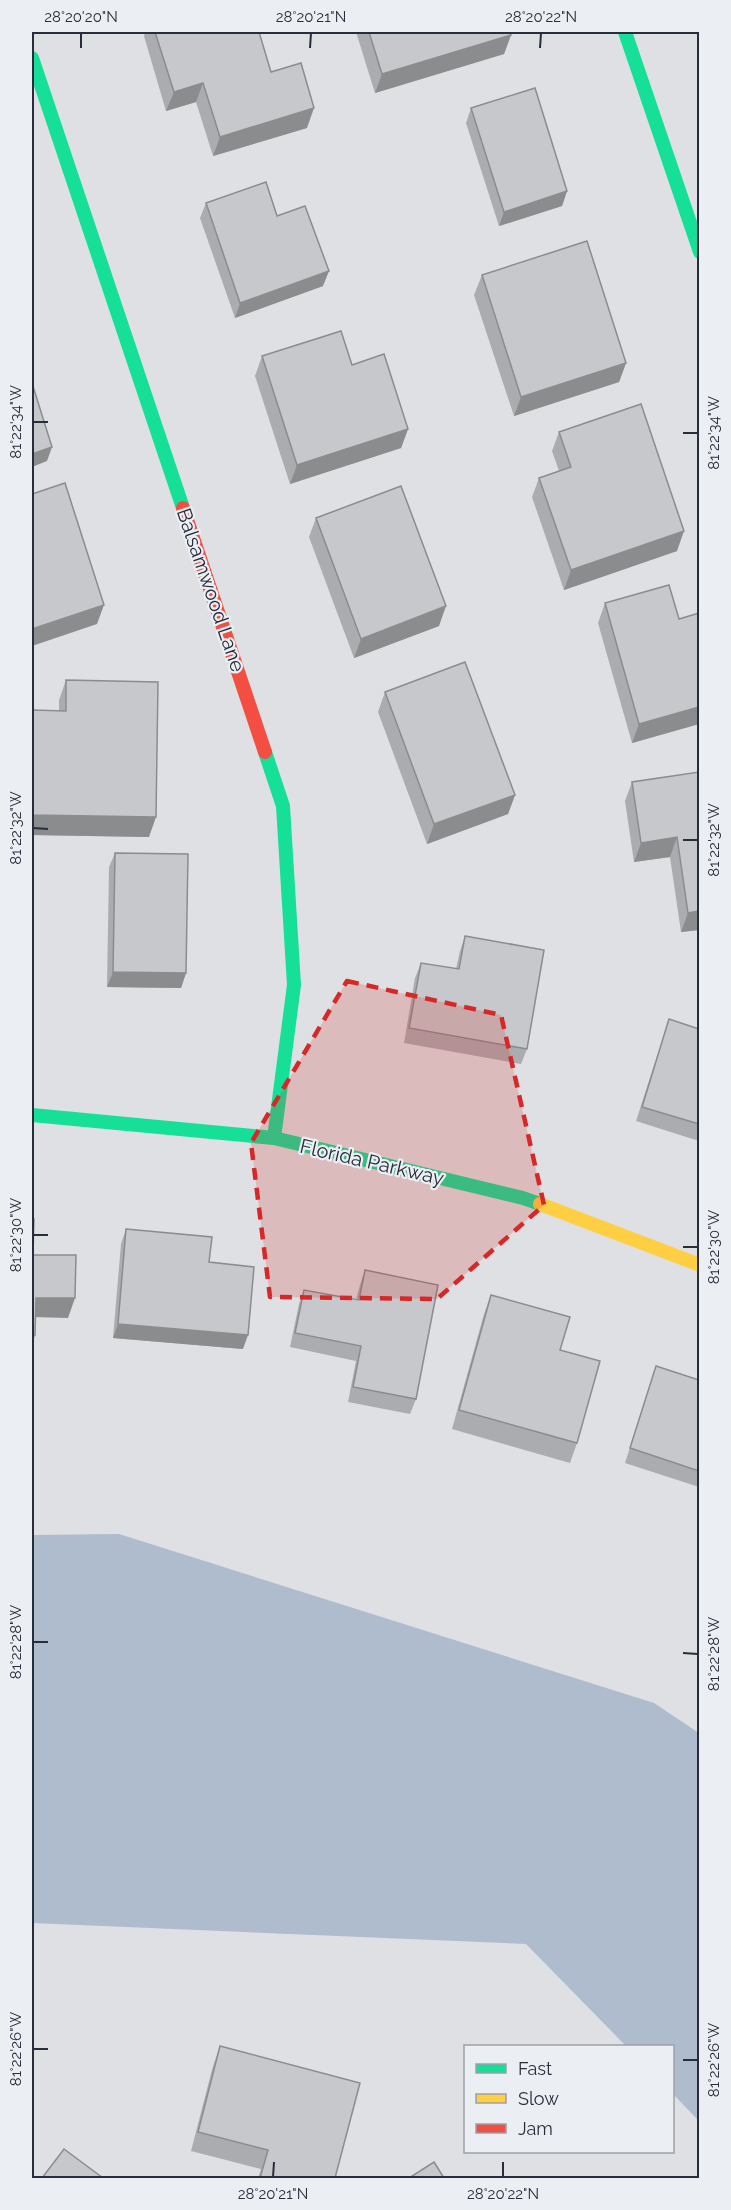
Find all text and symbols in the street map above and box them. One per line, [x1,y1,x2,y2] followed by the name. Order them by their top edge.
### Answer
[44,8,118,26] text: 28°20'20"N
[276,8,346,26] text: 28°20'21"N
[505,8,577,26] text: 28°20'22"N
[7,385,25,459] text: 81°22'34"W
[705,396,723,470] text: 81°22'34"W
[172,505,250,675] street label: Balsamwood Lane
[7,791,25,865] text: 81°22'32"W
[705,803,723,877] text: 81°22'32"W
[298,1134,447,1190] street label: Florida Parkway
[7,1197,25,1272] text: 81°22'30"W
[705,1209,723,1284] text: 81°22'30"W
[7,1605,25,1679] text: 81°22'28"W
[705,1617,723,1691] text: 81°22'28"W
[7,2011,25,2086] text: 81°22'26"W
[705,2022,723,2097] text: 81°22'26"W
[464,2045,674,2153] legend
[518,2058,552,2079] text: Fast
[518,2088,559,2109] text: Slow
[518,2118,553,2139] text: Jam
[238,2185,308,2203] text: 28°20'21"N
[467,2185,539,2203] text: 28°20'22"N

